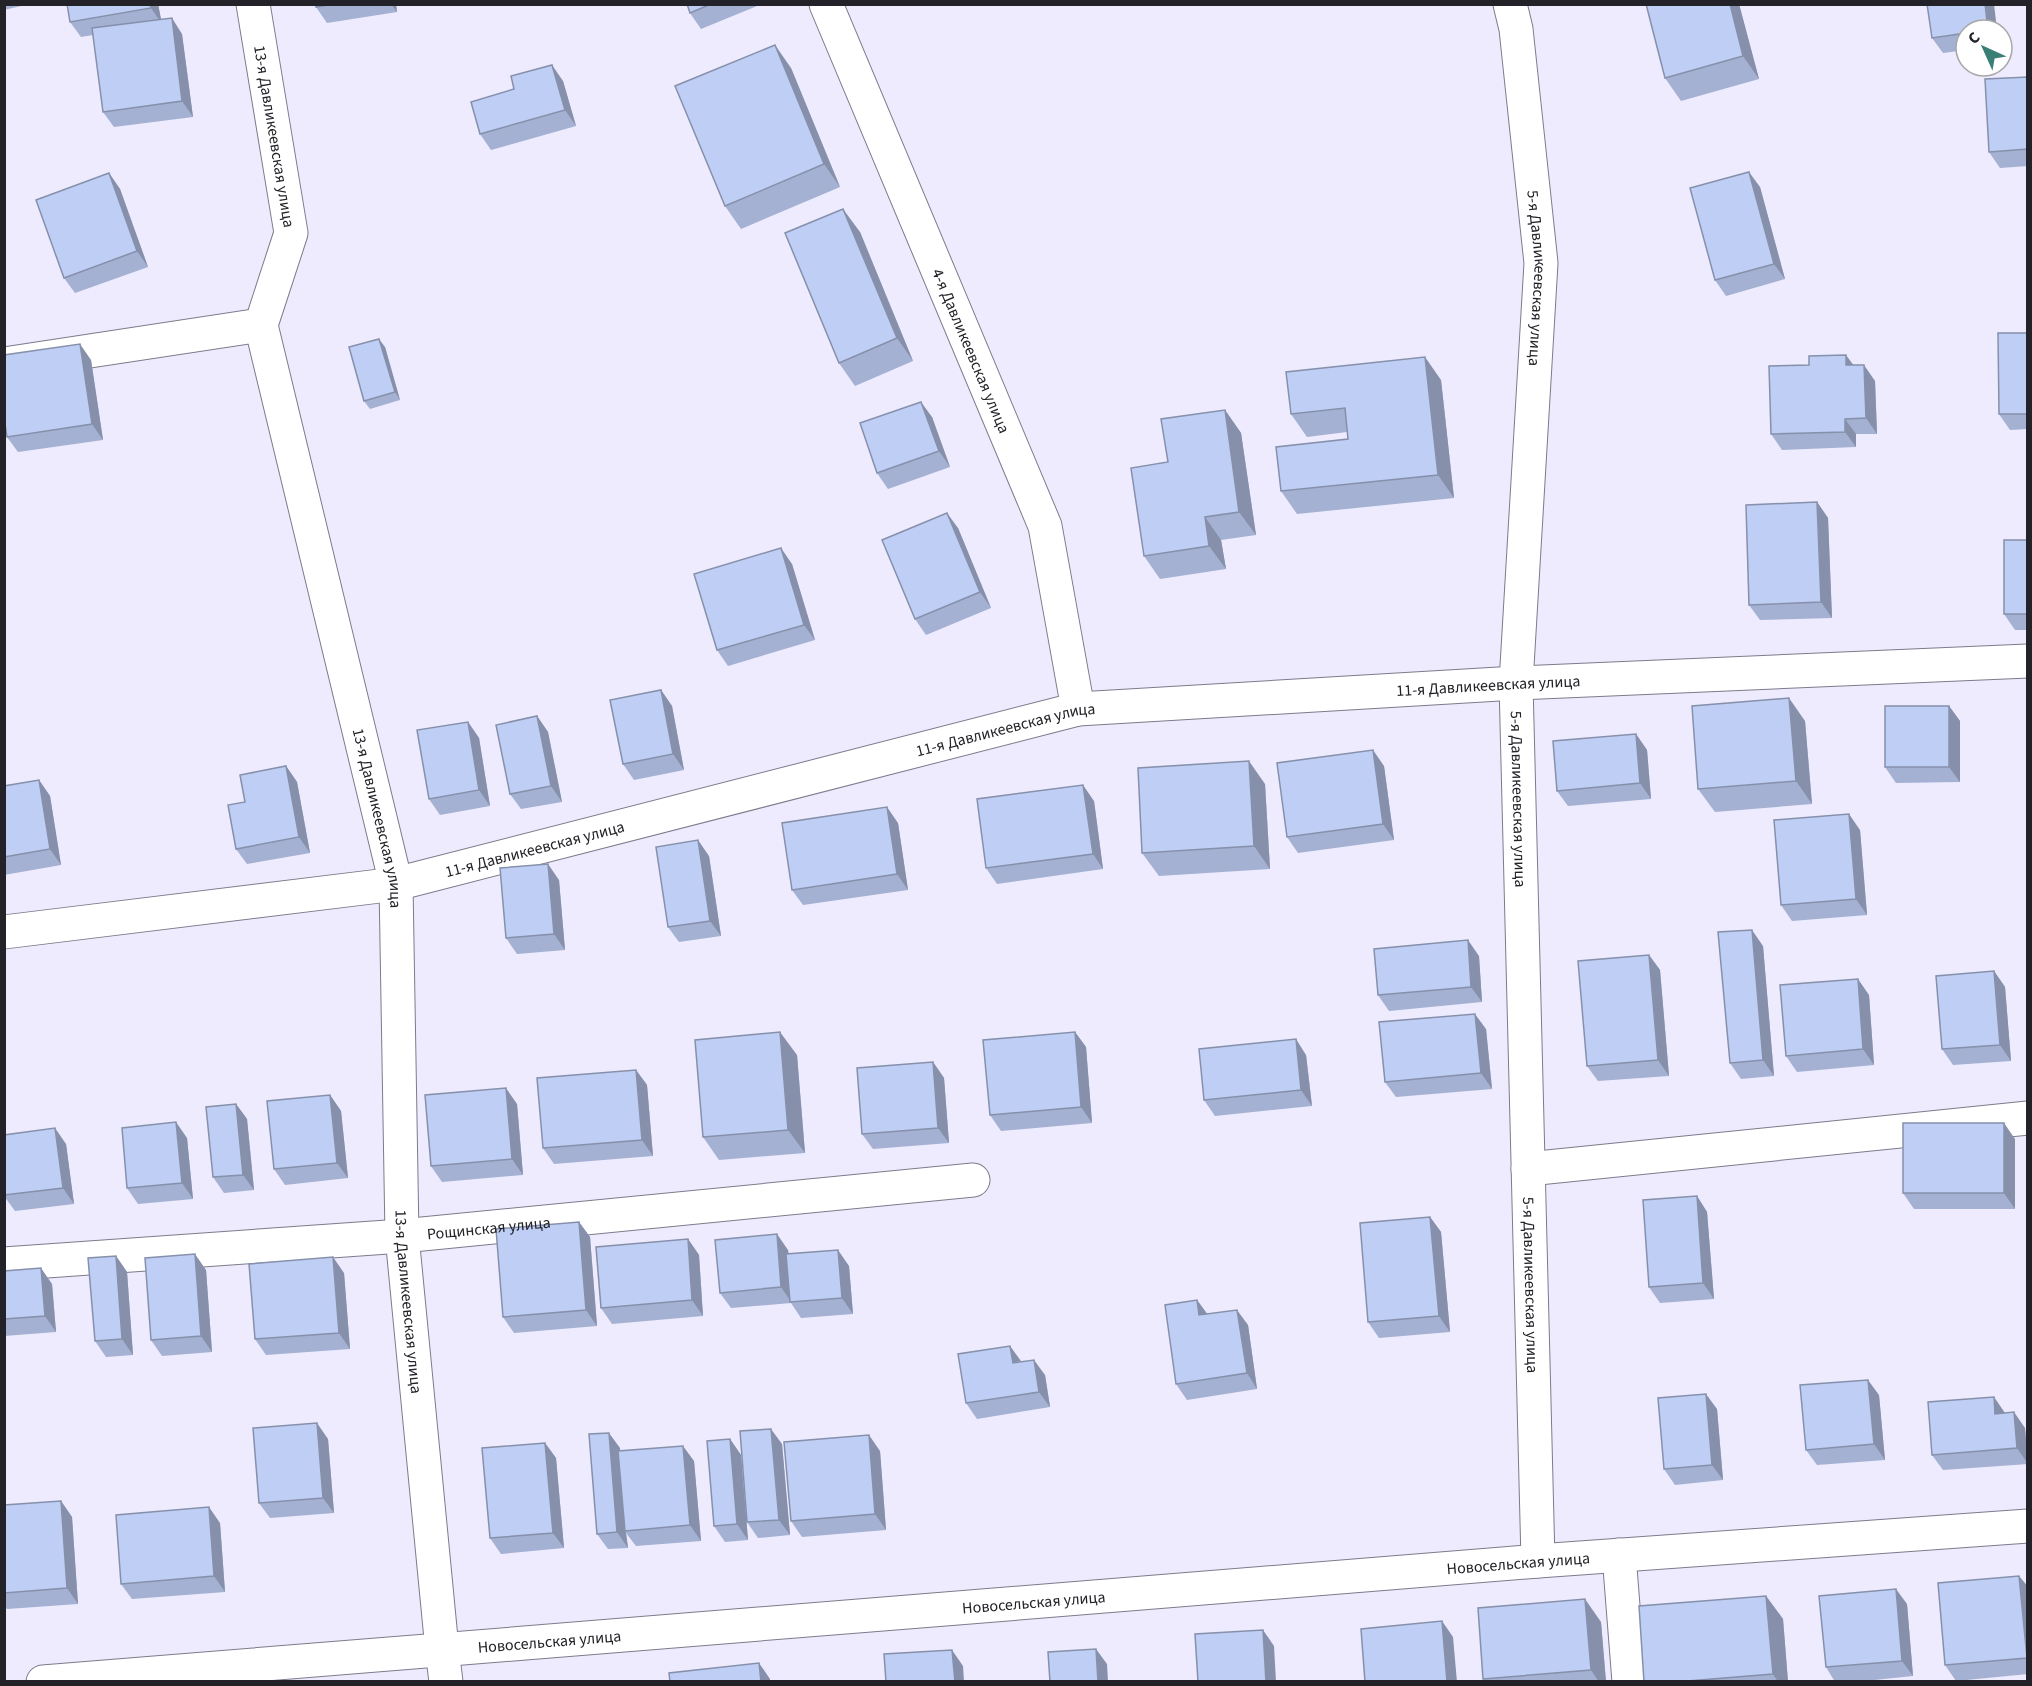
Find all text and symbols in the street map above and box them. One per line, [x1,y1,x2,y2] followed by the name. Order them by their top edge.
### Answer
[1954,18,2014,78] north arrow
[1963,27,1985,49] text: С
[248,44,300,229] street label: 13-я Давликеевская улица
[1521,189,1551,367] street label: 5-я Давликеевская улица
[926,265,1015,437] street label: 4-я Давликеевская улица
[1396,670,1581,702] street label: 11-я Давликеевская улица
[913,698,1096,762] street label: 11-я Давликеевская улица
[1505,711,1531,888] street label: 5-я Давликеевская улица
[347,726,406,908] street label: 13-я Давликеевская улица
[443,816,627,883] street label: 11-я Давликеевская улица
[1517,1197,1543,1374] street label: 5-я Давликеевская улица
[390,1210,427,1395] street label: 13-я Давликеевская улица
[426,1211,552,1246] street label: Рощинская улица
[1446,1547,1591,1580] street label: Новосельская улица
[961,1586,1106,1620] street label: Новосельская улица
[477,1625,622,1659] street label: Новосельская улица

